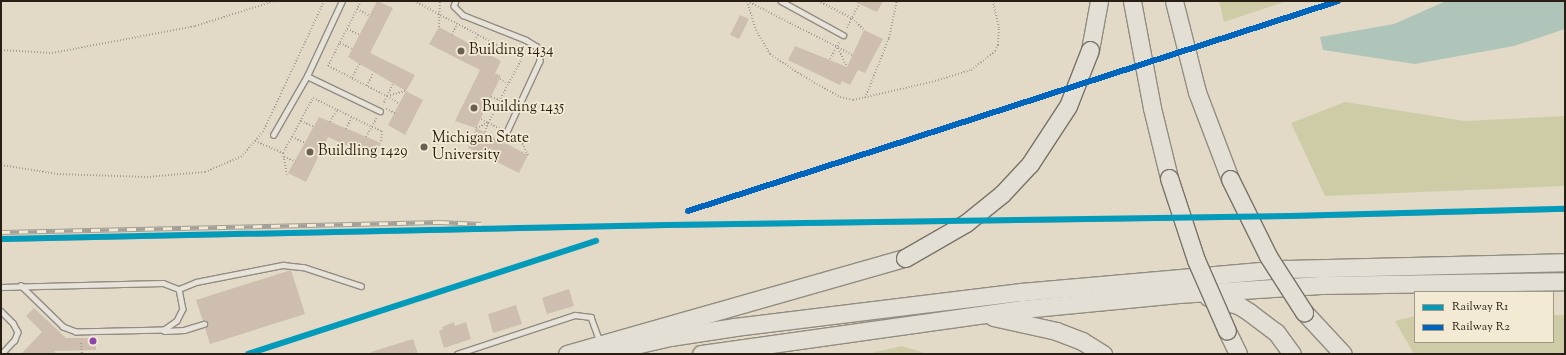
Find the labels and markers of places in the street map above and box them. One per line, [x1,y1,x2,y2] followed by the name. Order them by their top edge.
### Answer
[469,42,554,60] place label: Building 1434
[456,46,466,56] marker: Building 1434
[482,99,564,117] place label: Building 1435
[469,103,479,113] marker: Building 1435
[432,129,529,164] place label: Michigan State University
[419,142,429,152] marker: Michigan State University
[318,143,408,161] place label: Buildling 1429
[305,147,315,157] marker: Buildling 1429
[88,336,98,346] unlabelled marker

